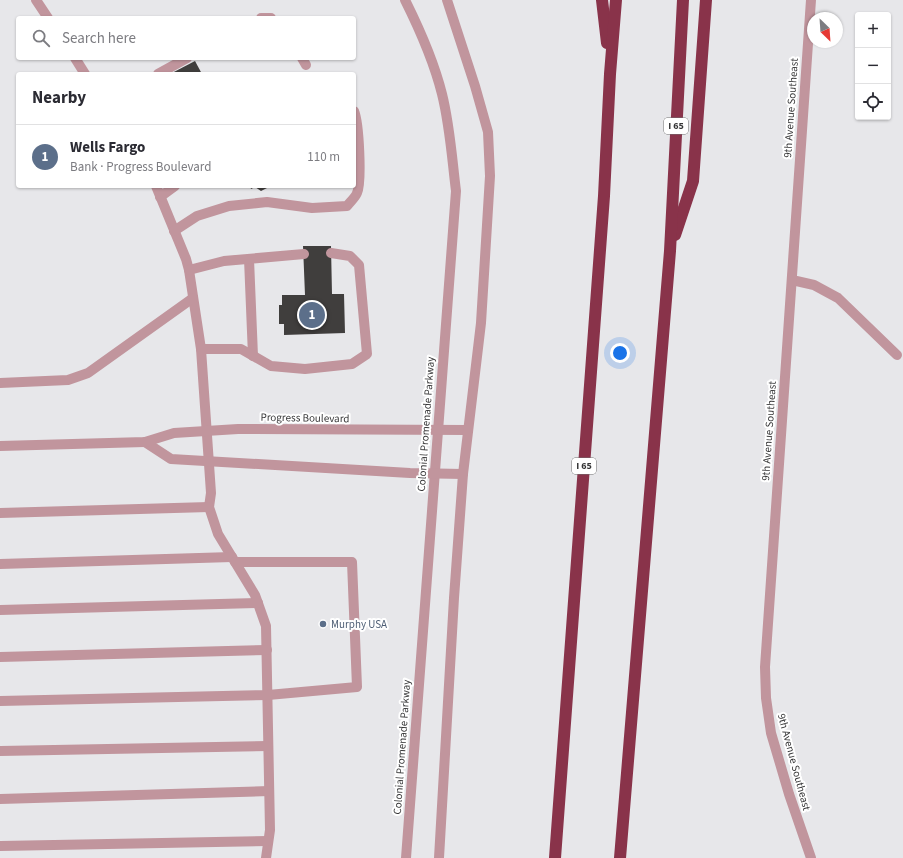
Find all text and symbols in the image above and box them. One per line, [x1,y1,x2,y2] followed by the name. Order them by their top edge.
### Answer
[807,12,843,48] north arrow
[855,12,891,120] map controls
[855,12,891,48] button: +
[16,16,356,60] search box
[30,27,52,49] icon: search
[62,28,136,49] text: Search here
[855,48,891,84] button: −
[780,57,802,158] street label: 9th Avenue Southeast
[855,84,891,120] button: locate
[32,86,86,110] text: Nearby
[664,118,688,134] road number: I 65
[70,137,145,158] text: Wells Fargo
[42,148,48,166] text: 1
[307,148,340,166] text: 110 m
[70,158,211,176] text: Bank · Progress Boulevard
[299,300,325,330] pin: 1
[610,343,630,363] your location
[414,356,438,492] street label: Colonial Promenade Parkway
[758,380,780,481] street label: 9th Avenue Southeast
[260,410,350,426] street label: Progress Boulevard
[572,458,596,474] road number: I 65
[331,617,387,632] place label: Murphy USA
[318,619,328,629] marker: Murphy USA
[390,679,414,815] street label: Colonial Promenade Parkway
[774,712,814,812] street label: 9th Avenue Southeast

